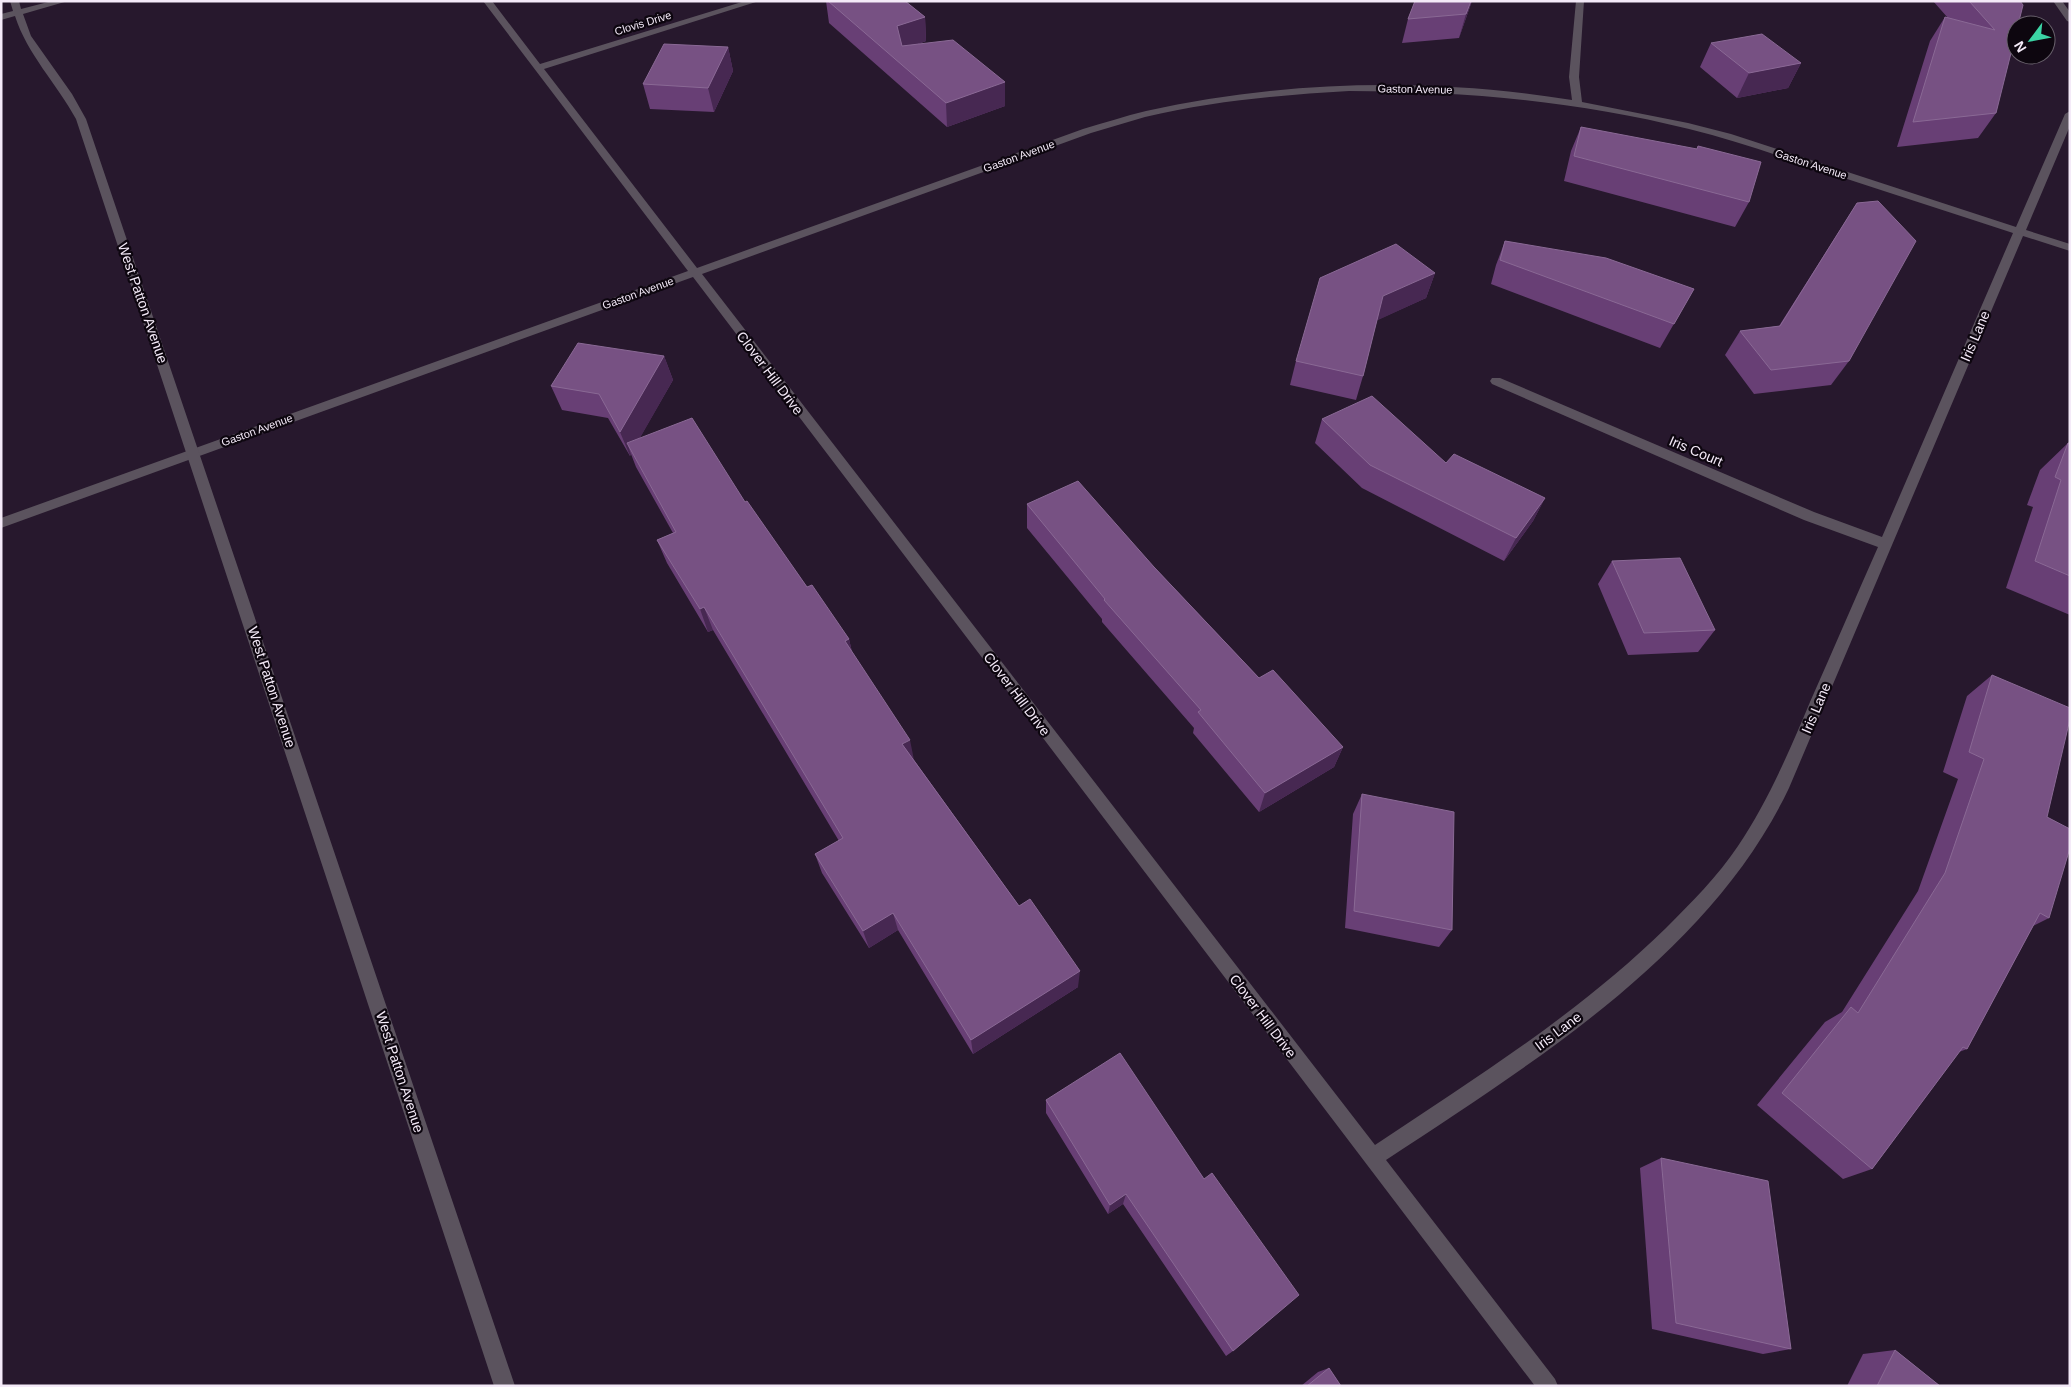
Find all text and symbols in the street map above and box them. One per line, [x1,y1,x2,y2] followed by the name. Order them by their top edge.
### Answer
[613,9,673,37] street label: Clovis Drive
[2006,15,2056,65] north arrow
[2011,38,2029,55] text: N
[1377,82,1453,96] street label: Gaston Avenue
[982,138,1056,174] street label: Gaston Avenue
[1773,147,1849,181] street label: Gaston Avenue
[115,241,171,366] street label: West Patton Avenue
[601,275,675,311] street label: Gaston Avenue
[1957,308,1993,364] street label: Iris Lane
[733,328,807,418] street label: Clover Hill Drive
[220,412,294,448] street label: Gaston Avenue
[1667,433,1725,469] street label: Iris Court
[245,624,299,750] street label: West Patton Avenue
[980,649,1054,739] street label: Clover Hill Drive
[1798,680,1834,736] street label: Iris Lane
[1226,971,1300,1061] street label: Clover Hill Drive
[1532,1008,1584,1054] street label: Iris Lane
[373,1009,427,1135] street label: West Patton Avenue

